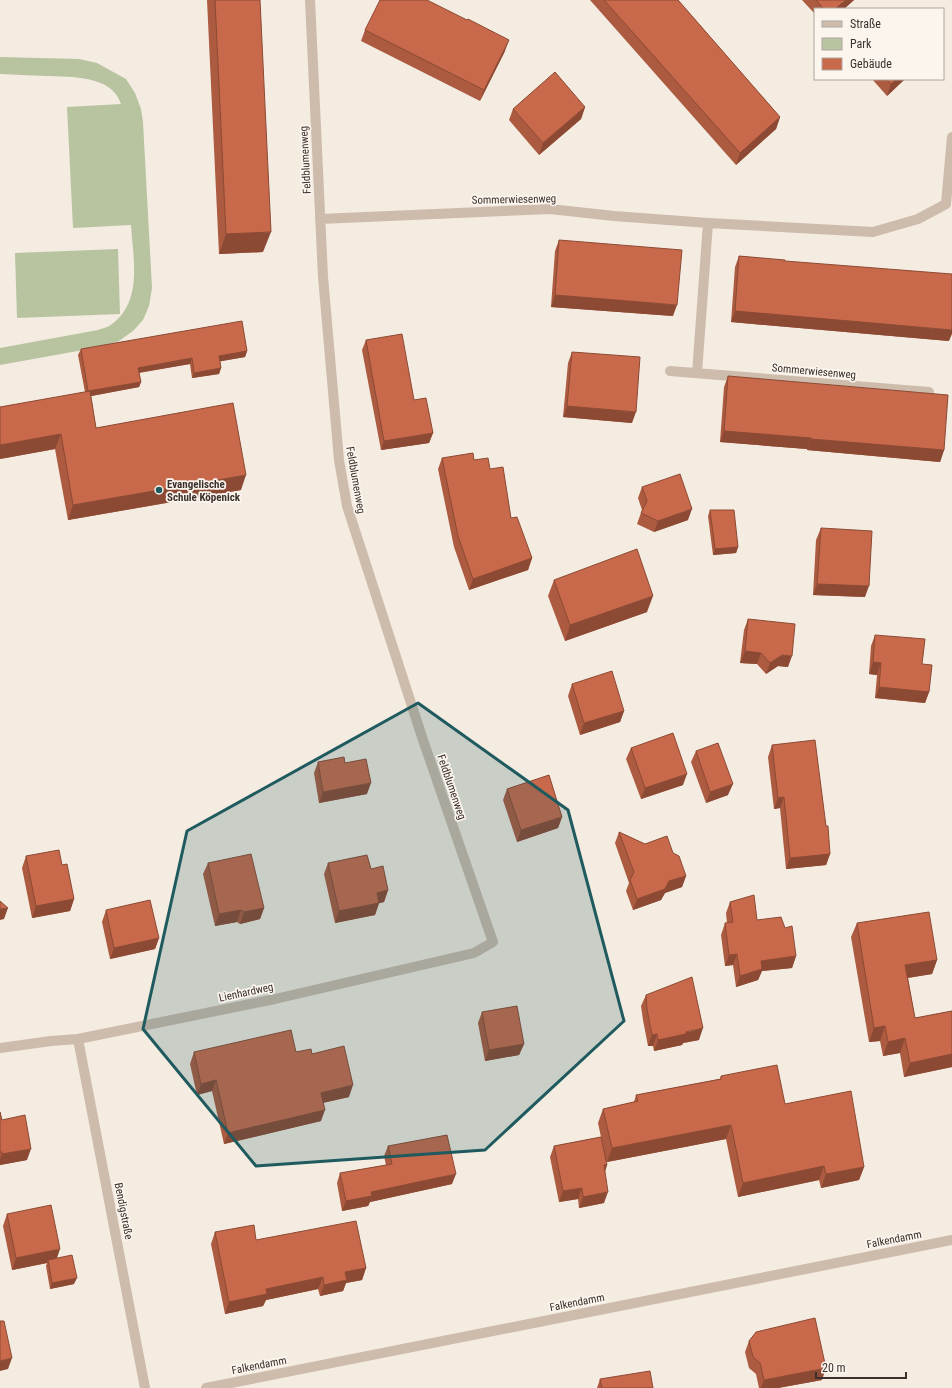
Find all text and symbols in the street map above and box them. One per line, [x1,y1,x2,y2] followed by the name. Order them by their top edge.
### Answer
[814,8,944,80] legend
[850,17,881,31] text: Straße
[850,37,872,51] text: Park
[850,57,892,71] text: Gebäude
[297,126,314,194] street label: Feldblumenweg
[472,192,556,207] street label: Sommerwiesenweg
[771,361,857,382] street label: Sommerwiesenweg
[343,445,368,515] street label: Feldblumenweg
[167,478,241,504] place label: Evangelische Schule Köpenick
[154,485,164,495] marker: Evangelische Schule Köpenick
[434,753,469,821] street label: Feldblumenweg
[218,980,274,1005] street label: Lienhardweg
[112,1182,135,1241] street label: Bendigstraße
[866,1228,923,1251] street label: Falkendamm
[549,1291,606,1314] street label: Falkendamm
[231,1354,288,1377] street label: Falkendamm
[816,1354,906,1380] scale bar
[822,1361,846,1375] text: 20 m

